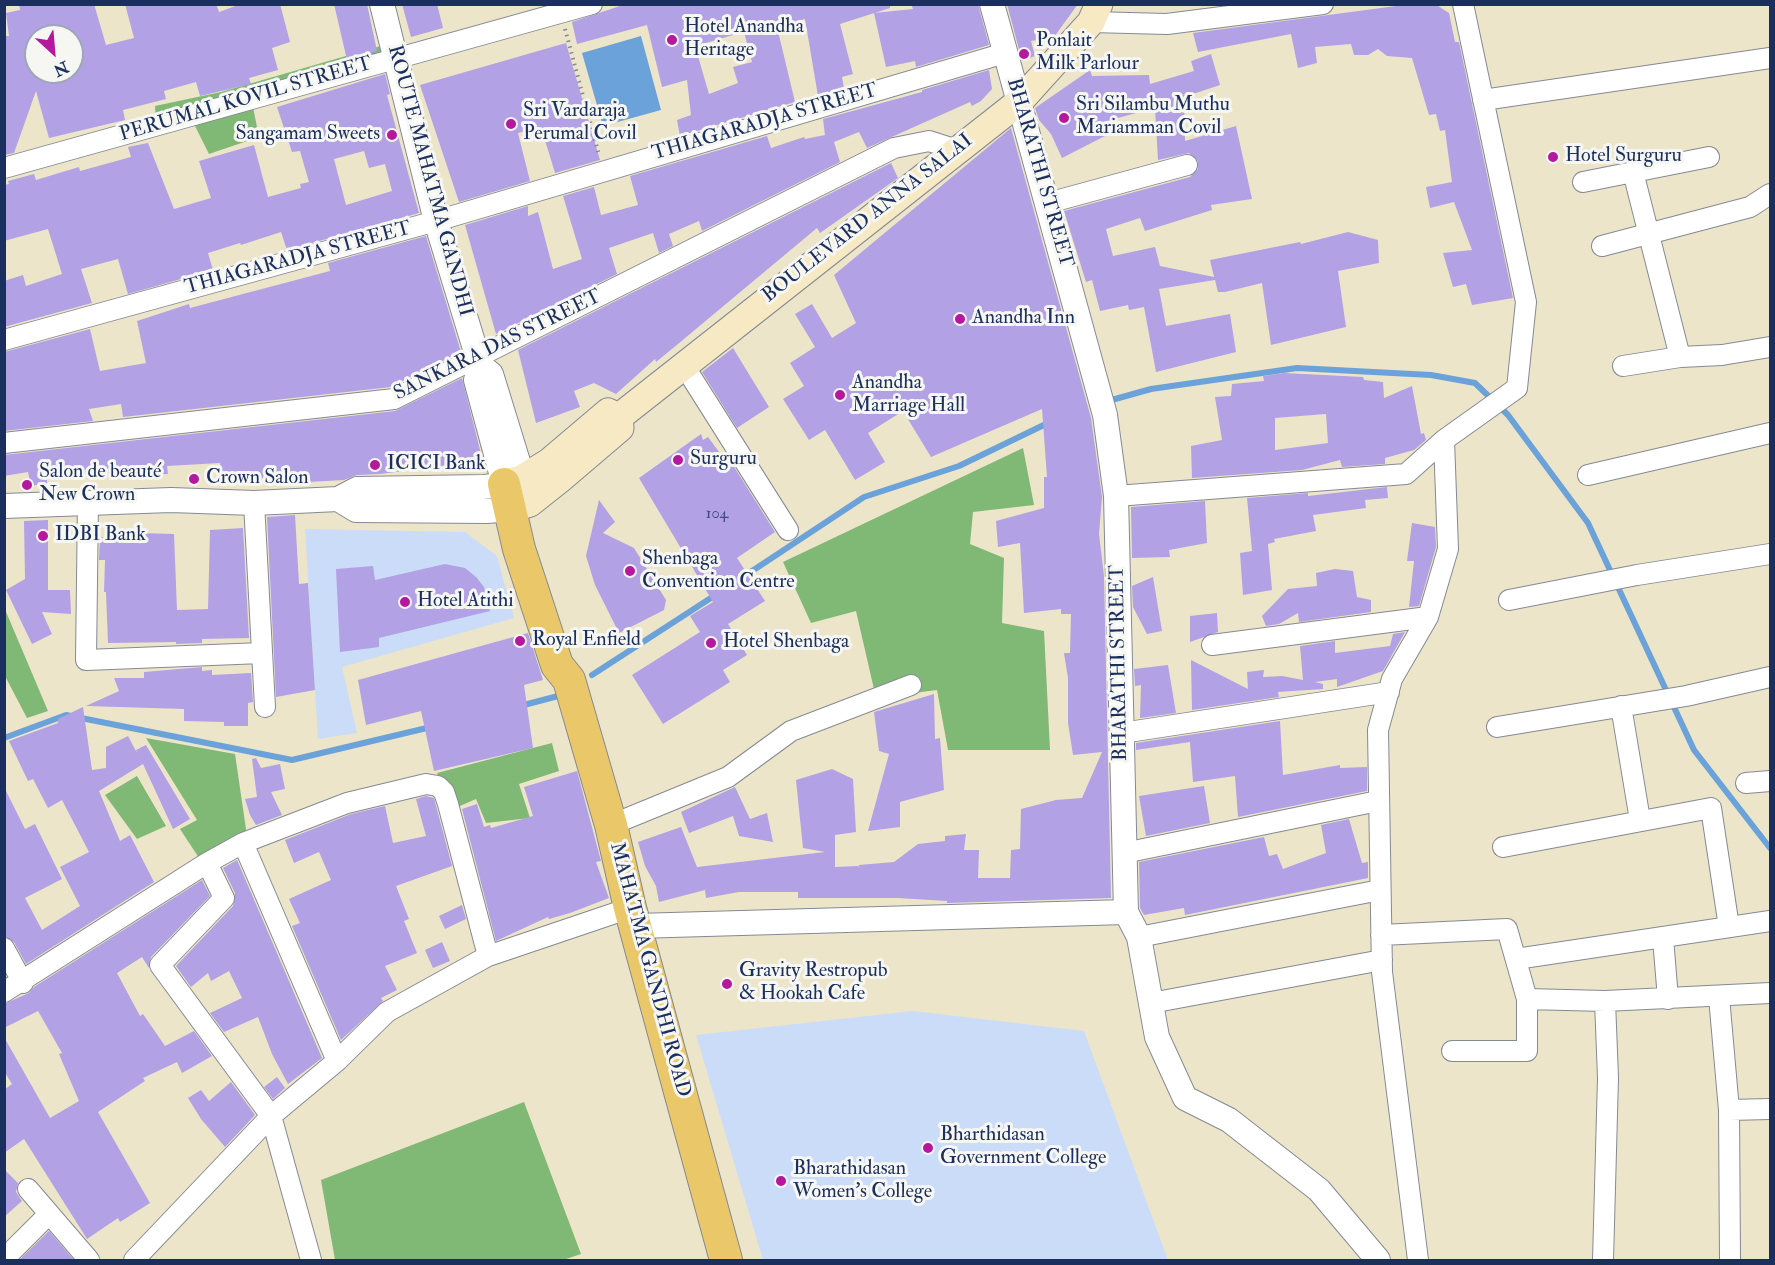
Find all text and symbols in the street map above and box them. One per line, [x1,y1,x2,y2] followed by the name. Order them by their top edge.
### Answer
[684,16,804,63] place label: Hotel Anandha Heritage
[24,24,84,84] north arrow
[1036,30,1139,77] place label: Ponlait Milk Parlour
[665,33,679,47] marker: Hotel Anandha Heritage
[381,43,477,319] street label: ROUTE MAHATMA GANDHI
[1017,47,1031,61] marker: Ponlait Milk Parlour
[117,52,375,148] street label: PERUMAL KOVIL STREET
[50,56,72,81] text: N
[1000,76,1078,270] street label: BHARATHI STREET
[650,79,880,167] street label: THIAGARADJA STREET
[1076,94,1230,141] place label: Sri Silambu Muthu Mariamman Covil
[523,100,637,147] place label: Sri Vardaraja Perumal Covil
[1057,111,1071,125] marker: Sri Silambu Muthu Mariamman Covil
[504,117,518,131] marker: Sri Vardaraja Perumal Covil
[236,123,380,147] place label: Sangamam Sweets
[385,128,399,142] marker: Sangamam Sweets
[758,130,978,308] street label: BOULEVARD ANNA SALAI
[1565,145,1682,169] place label: Hotel Surguru
[1546,150,1560,164] marker: Hotel Surguru
[182,217,414,301] street label: THIAGARADJA STREET
[390,285,606,407] street label: SANKARA DAS STREET
[972,307,1075,331] place label: Anandha Inn
[953,312,967,326] marker: Anandha Inn
[852,372,965,419] place label: Anandha Marriage Hall
[833,388,847,402] marker: Anandha Marriage Hall
[690,448,757,472] place label: Surguru
[387,453,486,477] place label: ICICI Bank
[671,453,685,467] marker: Surguru
[368,458,382,472] marker: ICICI Bank
[39,461,161,508] place label: Salon de beauté New Crown
[206,467,309,491] place label: Crown Salon
[187,472,201,486] marker: Crown Salon
[20,478,34,492] marker: Salon de beauté New Crown
[706,505,728,525] house number: 104
[55,524,146,548] place label: IDBI Bank
[36,529,50,543] marker: IDBI Bank
[642,548,795,595] place label: Shenbaga Convention Centre
[623,564,637,578] marker: Shenbaga Convention Centre
[1106,565,1134,761] street label: BHARATHI STREET
[417,590,514,614] place label: Hotel Atithi
[398,595,412,609] marker: Hotel Atithi
[532,629,641,653] place label: Royal Enfield
[723,631,849,655] place label: Hotel Shenbaga
[513,634,527,648] marker: Royal Enfield
[704,636,718,650] marker: Hotel Shenbaga
[603,840,695,1100] street label: MAHATMA GANDHI ROAD
[739,960,888,1007] place label: Gravity Restropub & Hookah Cafe
[720,977,734,991] marker: Gravity Restropub & Hookah Cafe
[940,1124,1106,1171] place label: Bharthidasan Government College
[921,1141,935,1155] marker: Bharthidasan Government College
[793,1158,932,1205] place label: Bharathidasan Women's College
[774,1174,788,1188] marker: Bharathidasan Women's College

